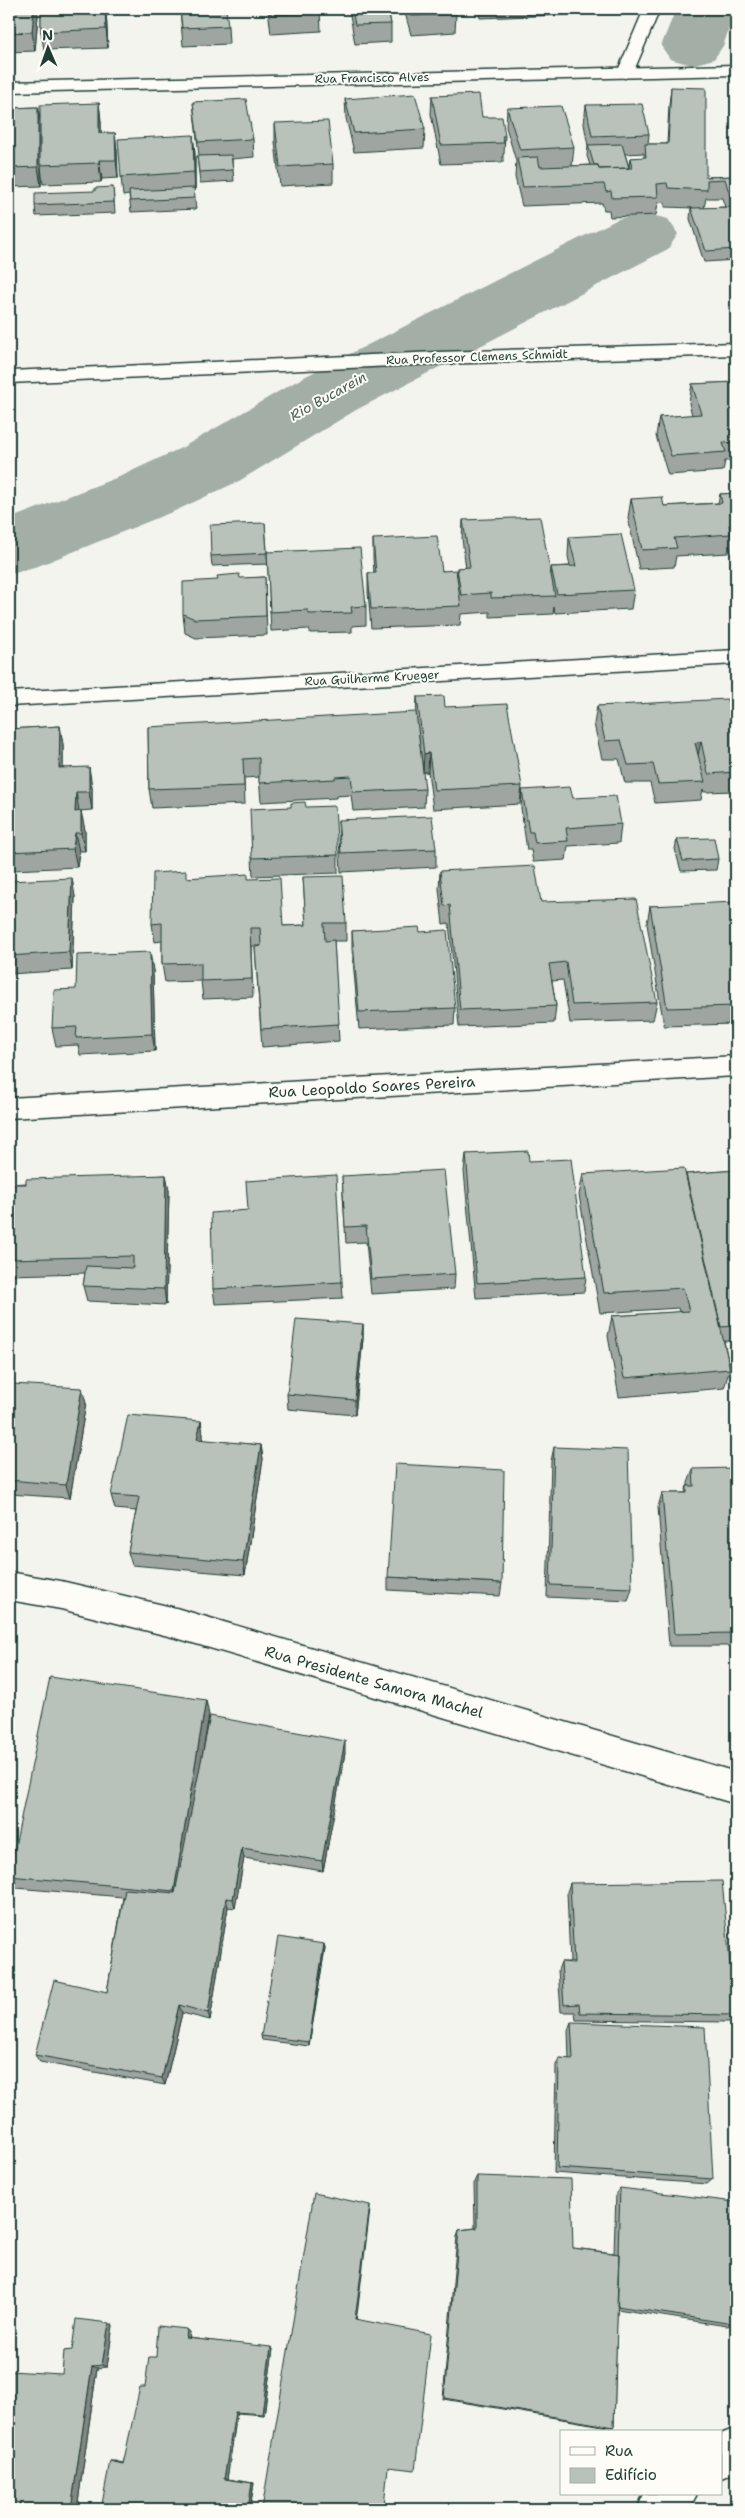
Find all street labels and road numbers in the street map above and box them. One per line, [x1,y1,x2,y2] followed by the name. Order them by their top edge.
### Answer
[314,69,430,87] street label: Rua Francisco Alves
[386,346,568,368] street label: Rua Professor Clemens Schmidt
[304,666,440,690] street label: Rua Guilherme Krueger
[268,1072,477,1102] street label: Rua Leopoldo Soares Pereira
[262,1641,486,1723] street label: Rua Presidente Samora Machel

